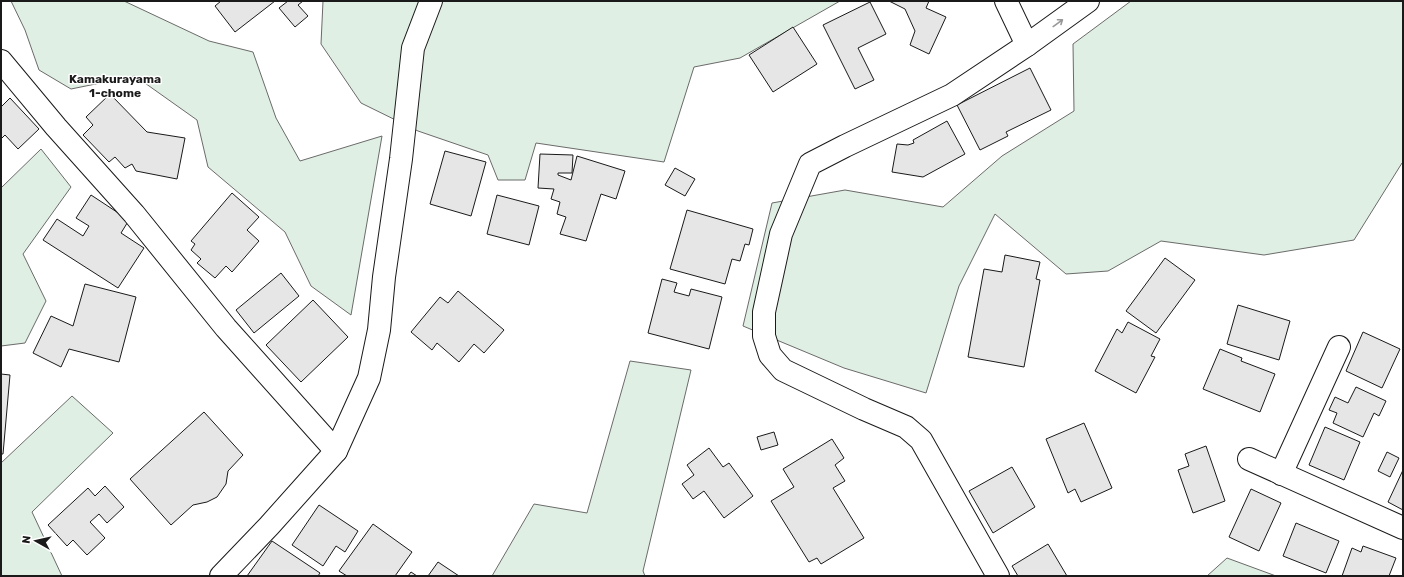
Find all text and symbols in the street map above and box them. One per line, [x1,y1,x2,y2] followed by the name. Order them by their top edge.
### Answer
[1052,19,1063,27] one-way arrow
[69,72,161,100] district label: Kamakurayama 1-chome
[16,521,56,561] north arrow
[20,535,34,545] text: N

